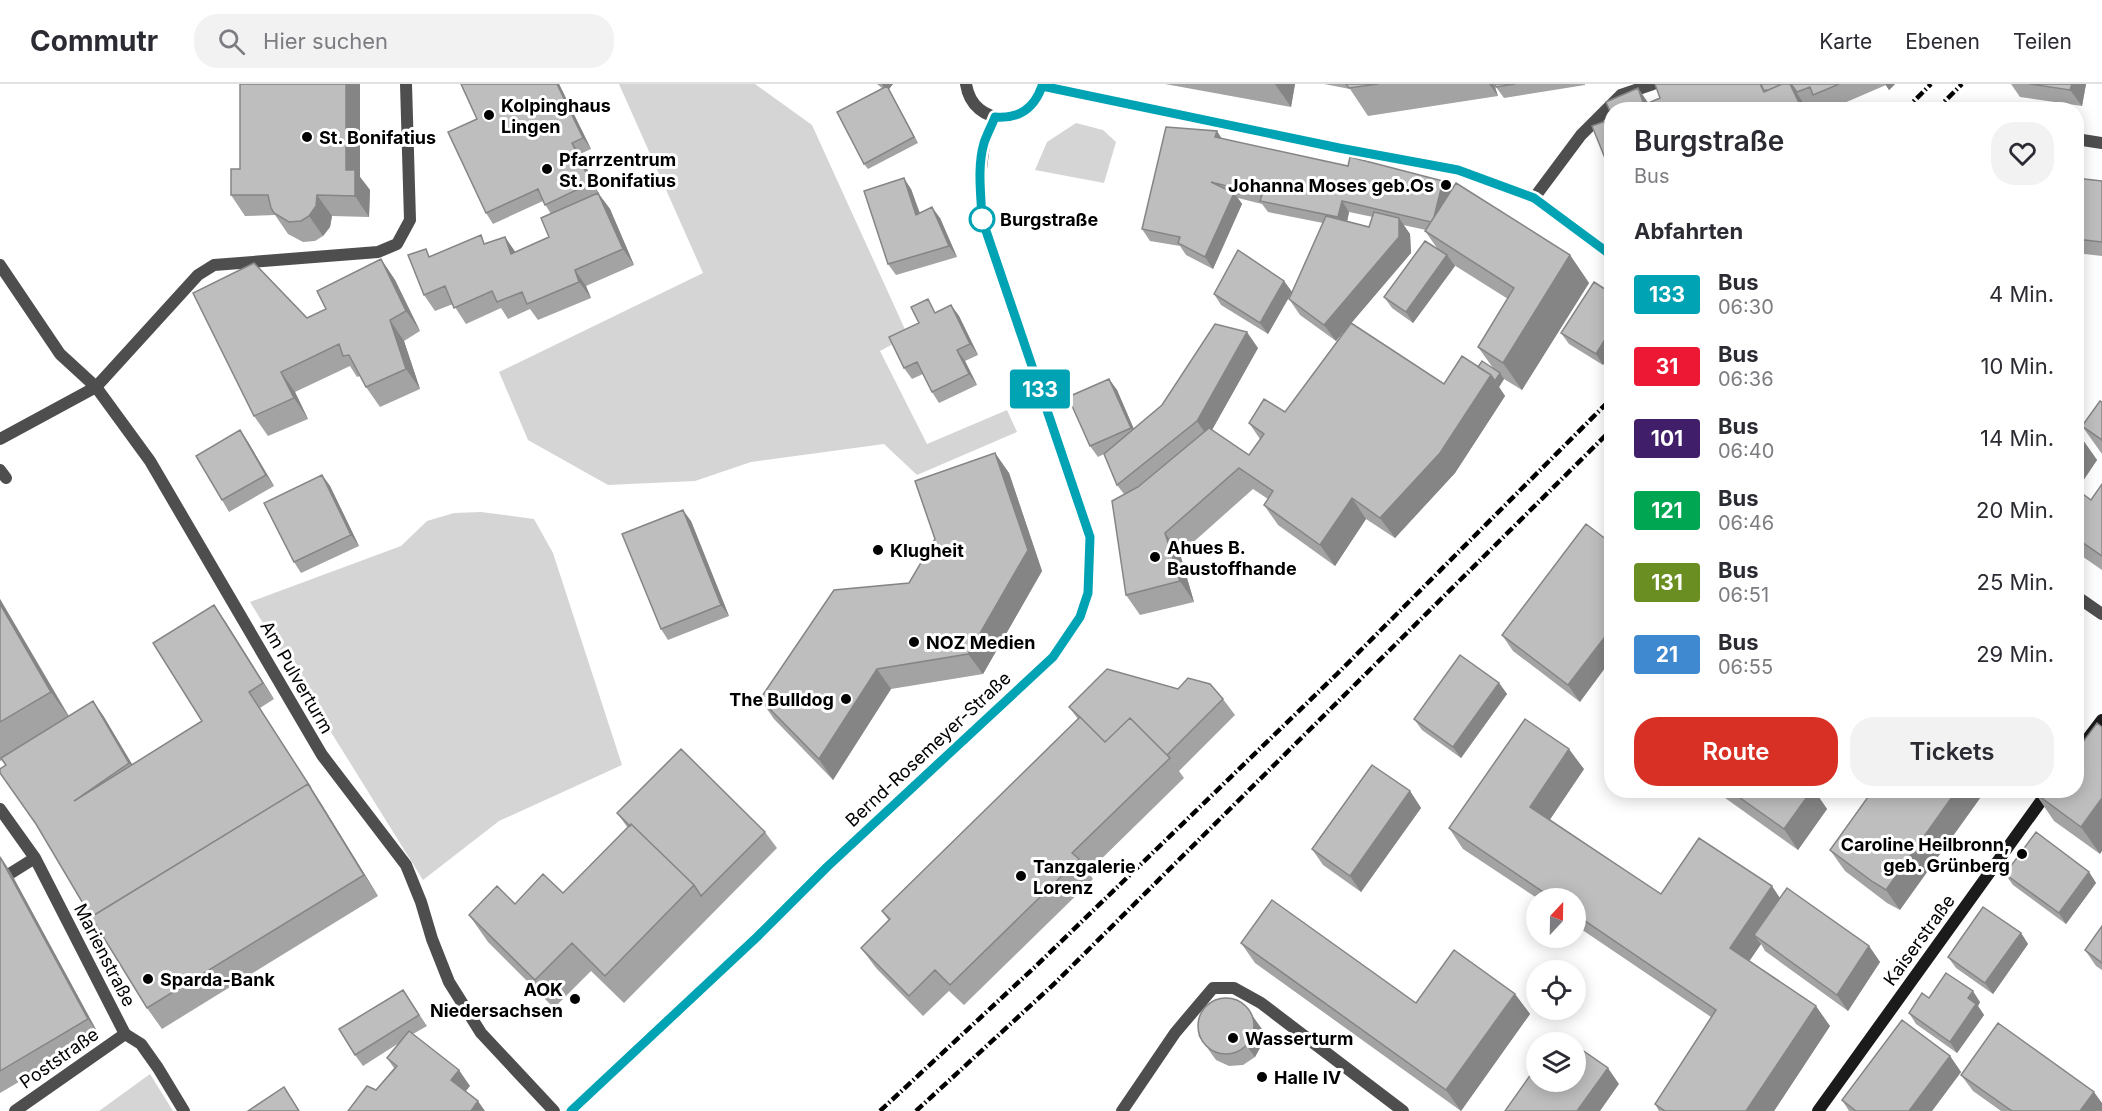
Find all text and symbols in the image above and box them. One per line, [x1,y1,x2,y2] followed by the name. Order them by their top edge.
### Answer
[194,14,614,68] search box
[30,24,158,58] text: Commutr
[215,25,248,58] icon: search
[263,28,388,54] text: Hier suchen
[1819,29,1872,54] text: Karte
[1905,29,1980,54] text: Ebenen
[2013,29,2072,54] text: Teilen
[501,95,611,137] place label: Kolpinghaus Lingen
[482,108,496,122] marker: Kolpinghaus Lingen
[1991,122,2054,185] button: heart
[1634,124,1784,158] text: Burgstraße
[319,127,436,148] place label: St. Bonifatius
[300,130,314,144] marker: St. Bonifatius
[559,149,676,191] place label: Pfarrzentrum St. Bonifatius
[540,162,554,176] marker: Pfarrzentrum St. Bonifatius
[1634,164,1669,188] text: Bus
[1228,175,1434,196] place label: Johanna Moses geb.Os
[1439,178,1453,192] marker: Johanna Moses geb.Os
[969,206,995,232] marker: Burgstraße
[1000,209,1098,230] place label: Burgstraße
[1634,218,1743,244] text: Abfahrten
[1718,269,1759,295] text: Bus
[1989,281,2054,307] text: 4 Min.
[1649,282,1685,307] text: 133
[1718,295,1774,319] text: 06:30
[1718,341,1759,367] text: Bus
[1980,353,2054,379] text: 10 Min.
[1656,354,1678,379] text: 31
[1718,367,1774,391] text: 06:36
[1006,370,1074,408] line badge: 133
[1022,377,1058,402] text: 133
[1718,413,1759,439] text: Bus
[1980,425,2054,451] text: 14 Min.
[1651,426,1683,451] text: 101
[1718,439,1774,463] text: 06:40
[1718,485,1759,511] text: Bus
[1976,497,2054,523] text: 20 Min.
[1651,498,1683,523] text: 121
[1718,511,1774,535] text: 06:46
[1167,537,1297,579] place label: Ahues B. Baustoffhande
[890,540,964,561] place label: Klugheit
[871,543,885,557] marker: Klugheit
[1148,550,1162,564] marker: Ahues B. Baustoffhande
[1718,557,1759,583] text: Bus
[1976,569,2054,595] text: 25 Min.
[1651,570,1683,595] text: 131
[1718,583,1769,607] text: 06:51
[256,617,338,737] street label: Am Pulverturm
[1718,629,1759,655] text: Bus
[926,632,1035,653] place label: NOZ Medien
[907,635,921,649] marker: NOZ Medien
[1976,641,2054,667] text: 29 Min.
[1656,642,1678,667] text: 21
[1718,655,1773,679] text: 06:55
[841,667,1015,831] street label: Bernd-Rosemeyer-Straße
[729,689,834,710] place label: The Bulldog
[839,692,853,706] marker: The Bulldog
[1634,717,1838,786] button: Route
[1850,717,2054,786] button: Tickets
[1841,834,2010,876] place label: Caroline Heilbronn, geb. Grünberg
[2015,847,2029,861] marker: Caroline Heilbronn, geb. Grünberg
[1033,856,1136,898] place label: Tanzgalerie Lorenz
[1014,869,1028,883] marker: Tanzgalerie Lorenz
[1526,888,1586,948] north arrow
[1526,888,1586,1092] map controls
[1879,890,1959,990] street label: Kaiserstraße
[70,900,140,1010] street label: Marienstraße
[1526,960,1586,1020] button: locate
[160,969,275,990] place label: Sparda-Bank
[141,972,155,986] marker: Sparda-Bank
[430,979,563,1021] place label: AOK Niedersachsen
[568,992,582,1006] marker: AOK Niedersachsen
[16,1023,102,1093] street label: Poststraße
[1245,1028,1353,1049] place label: Wasserturm
[1226,1031,1240,1045] marker: Wasserturm
[1526,1032,1586,1092] button: layers
[1274,1067,1341,1088] place label: Halle IV
[1255,1070,1269,1084] marker: Halle IV

